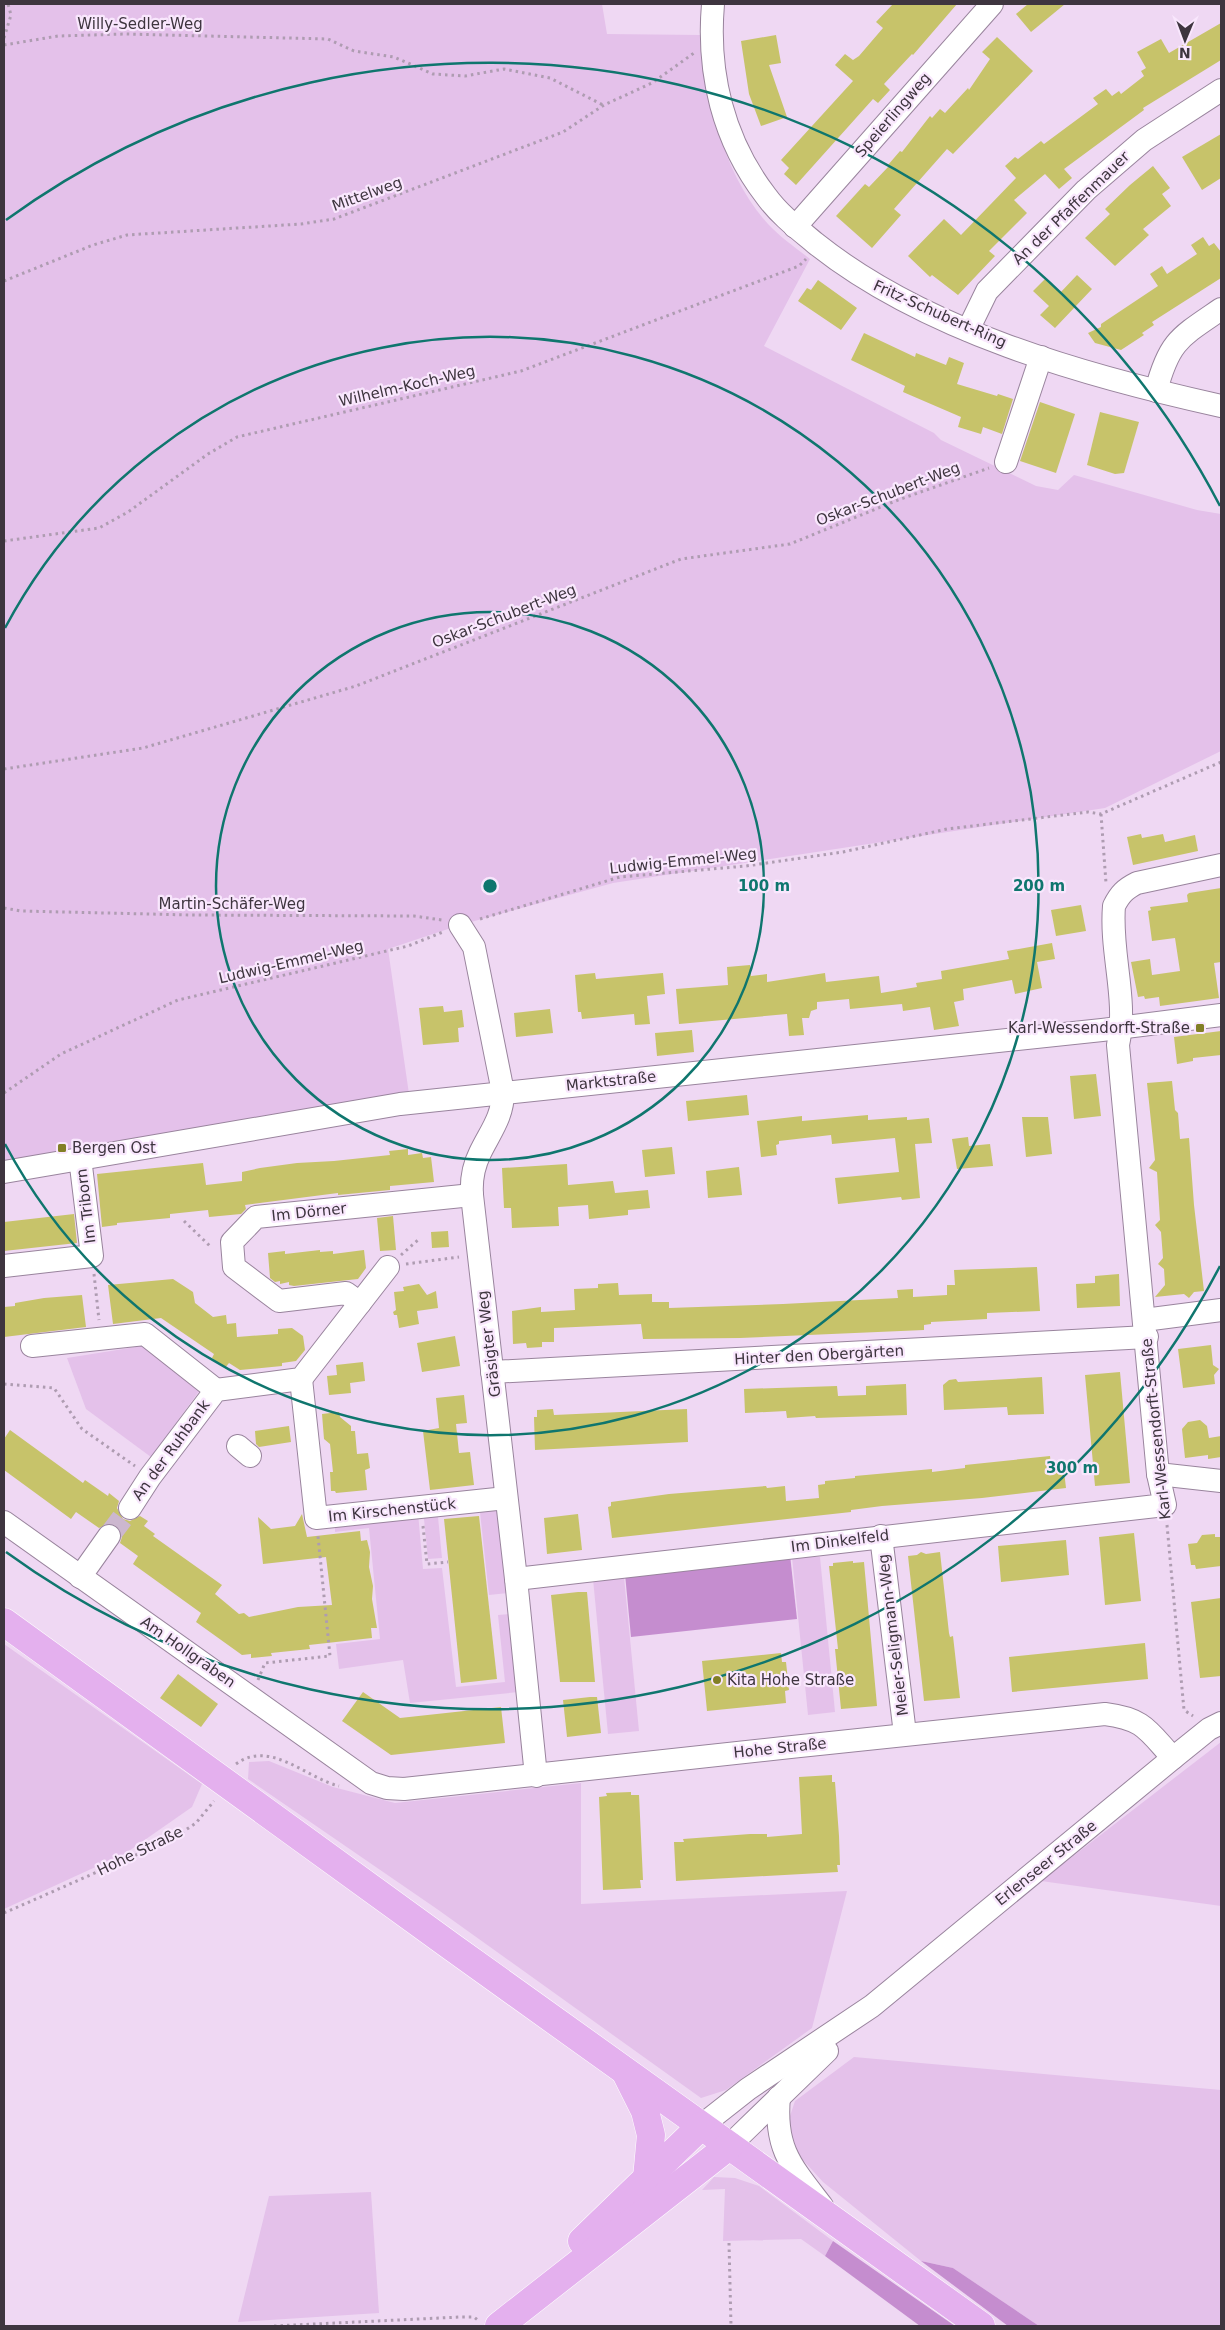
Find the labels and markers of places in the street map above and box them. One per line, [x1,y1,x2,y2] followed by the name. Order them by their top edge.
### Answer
[481,877,499,895] centre of rings
[1008,1019,1190,1037] place label: Karl-Wessendorft-Straße
[1194,1022,1206,1034] marker: Karl-Wessendorft-Straße
[72,1139,156,1157] place label: Bergen Ost
[56,1142,68,1154] marker: Bergen Ost
[727,1671,854,1689] place label: Kita Hohe Straße
[711,1674,723,1686] marker: Kita Hohe Straße

